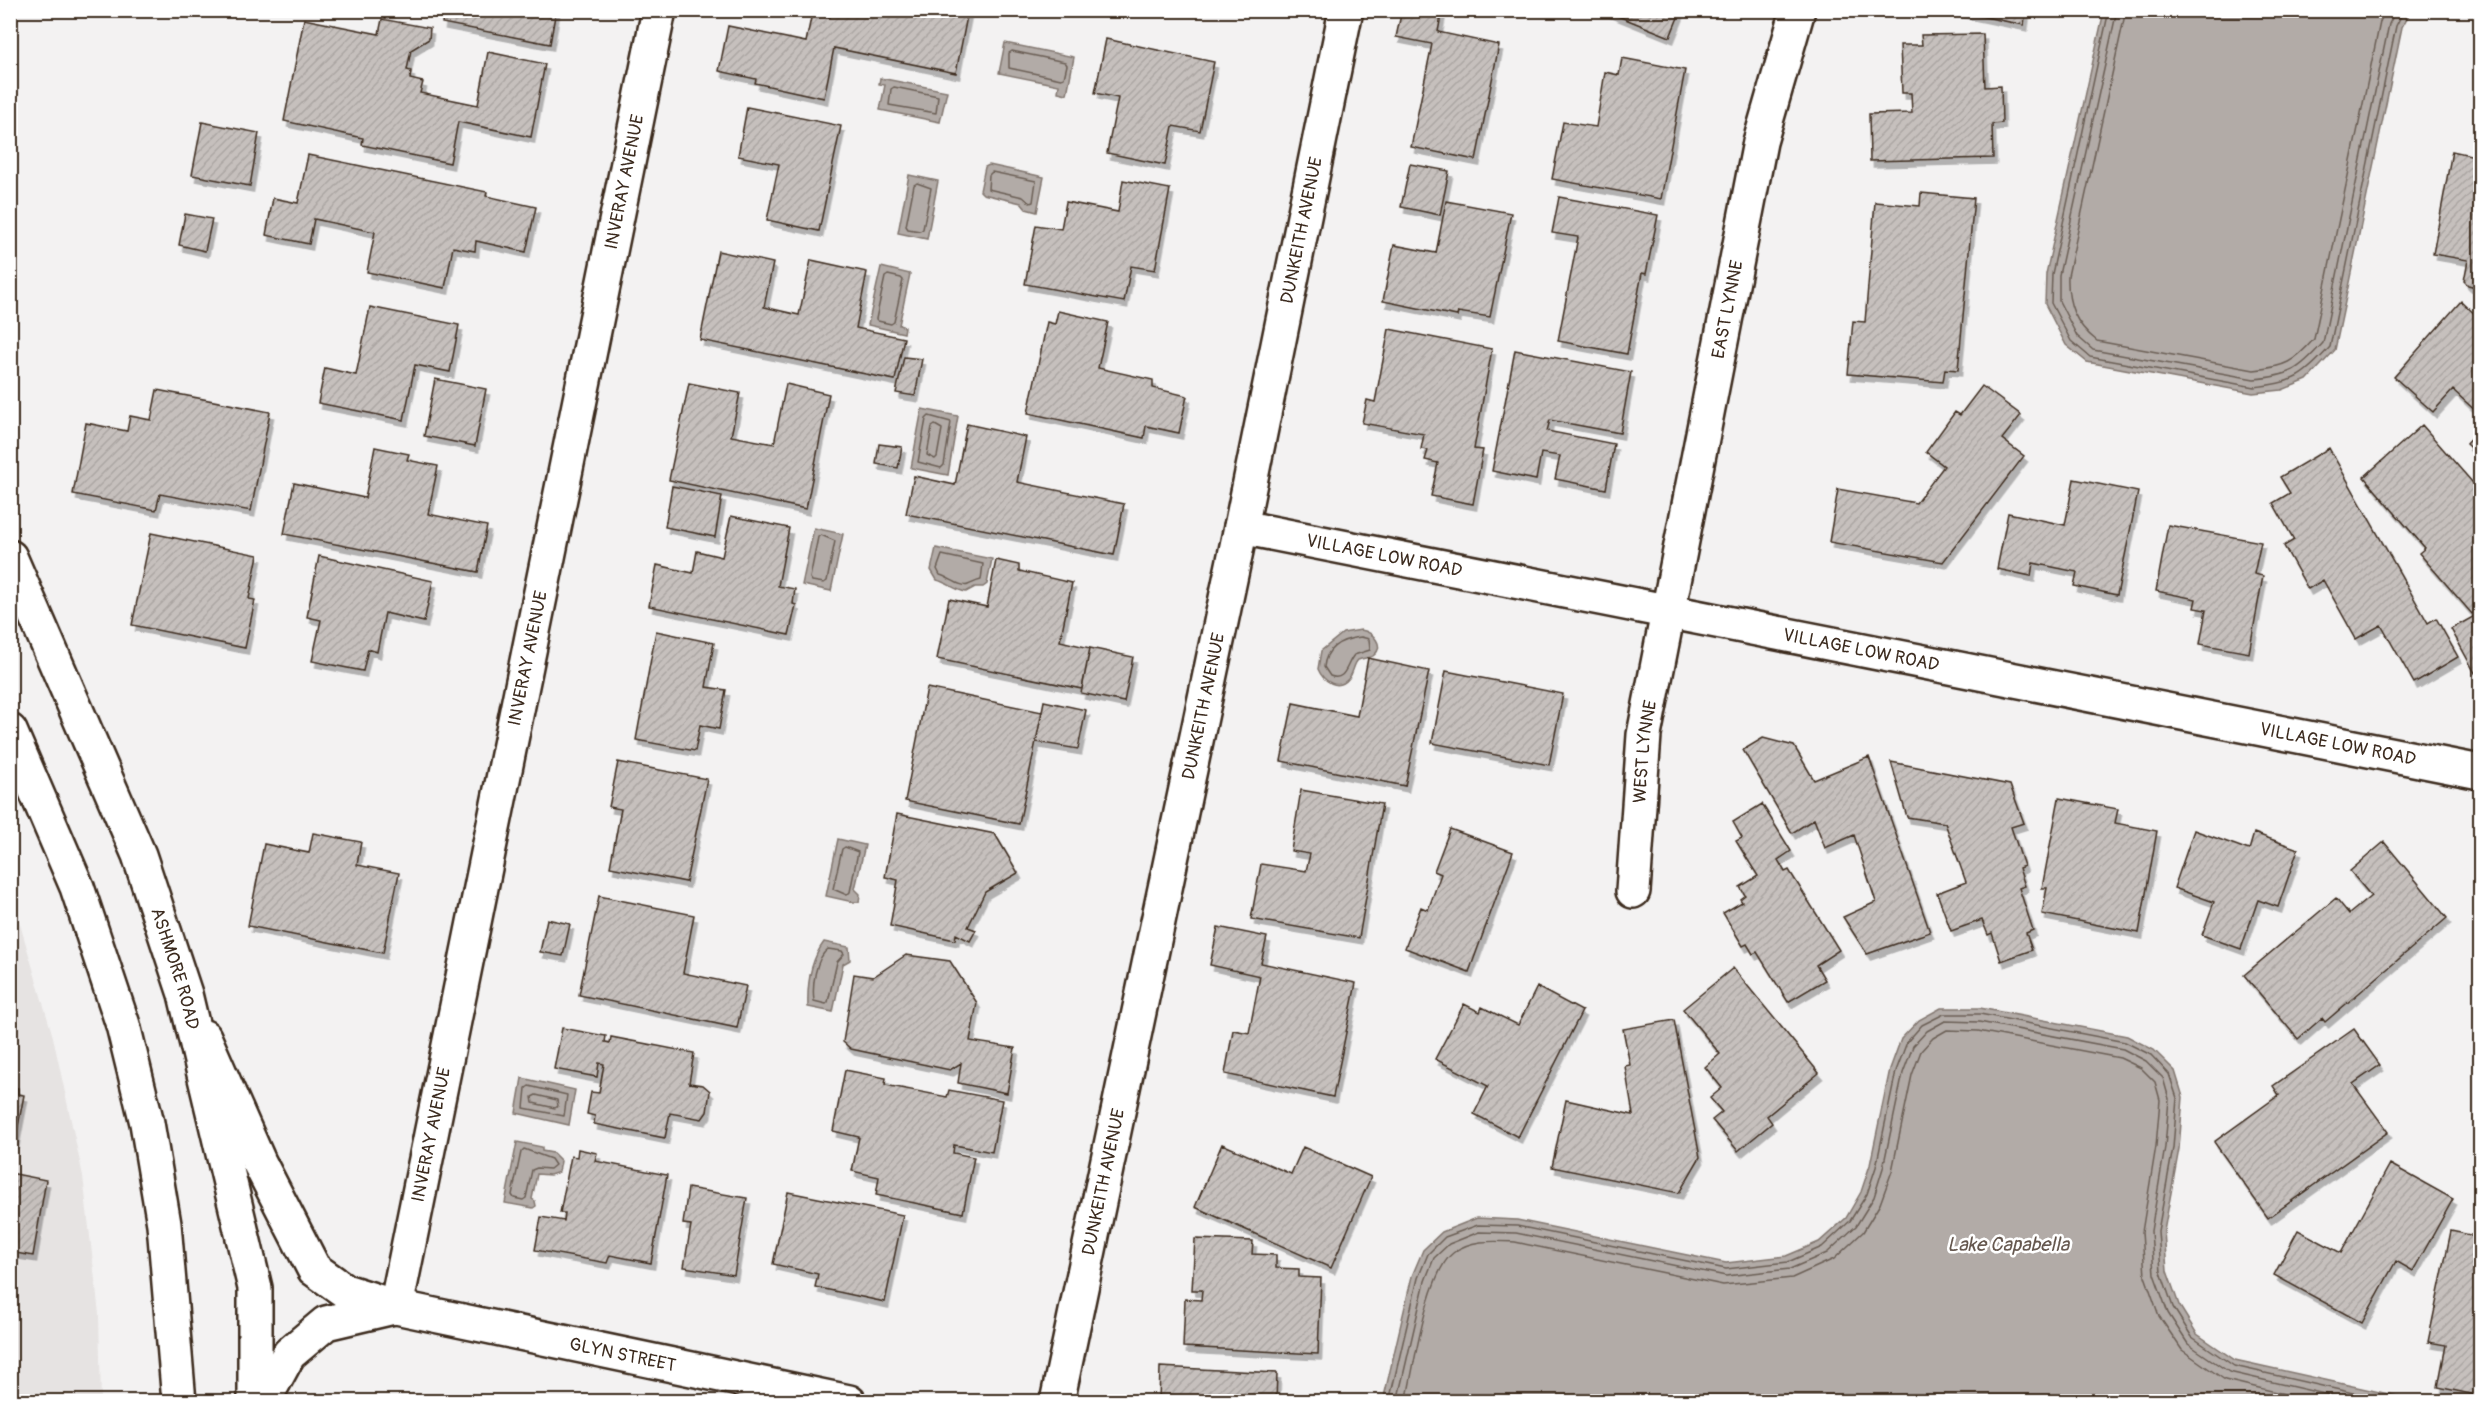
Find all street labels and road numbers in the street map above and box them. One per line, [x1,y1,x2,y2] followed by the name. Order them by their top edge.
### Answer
[600,112,650,252] street label: INVERAY AVENUE
[1276,155,1328,306] street label: DUNKEITH AVENUE
[1707,258,1749,361] street label: EAST LYNNE
[1304,529,1464,582] street label: VILLAGE LOW ROAD
[503,589,553,728] street label: INVERAY AVENUE
[1781,623,1941,677] street label: VILLAGE LOW ROAD
[1177,631,1230,782] street label: DUNKEITH AVENUE
[1628,698,1663,804] street label: WEST LYNNE
[2258,718,2418,771] street label: VILLAGE LOW ROAD
[145,905,204,1032] street label: ASHMORE ROAD
[407,1065,456,1204] street label: INVERAY AVENUE
[1077,1106,1130,1257] street label: DUNKEITH AVENUE
[567,1333,678,1377] street label: GLYN STREET

